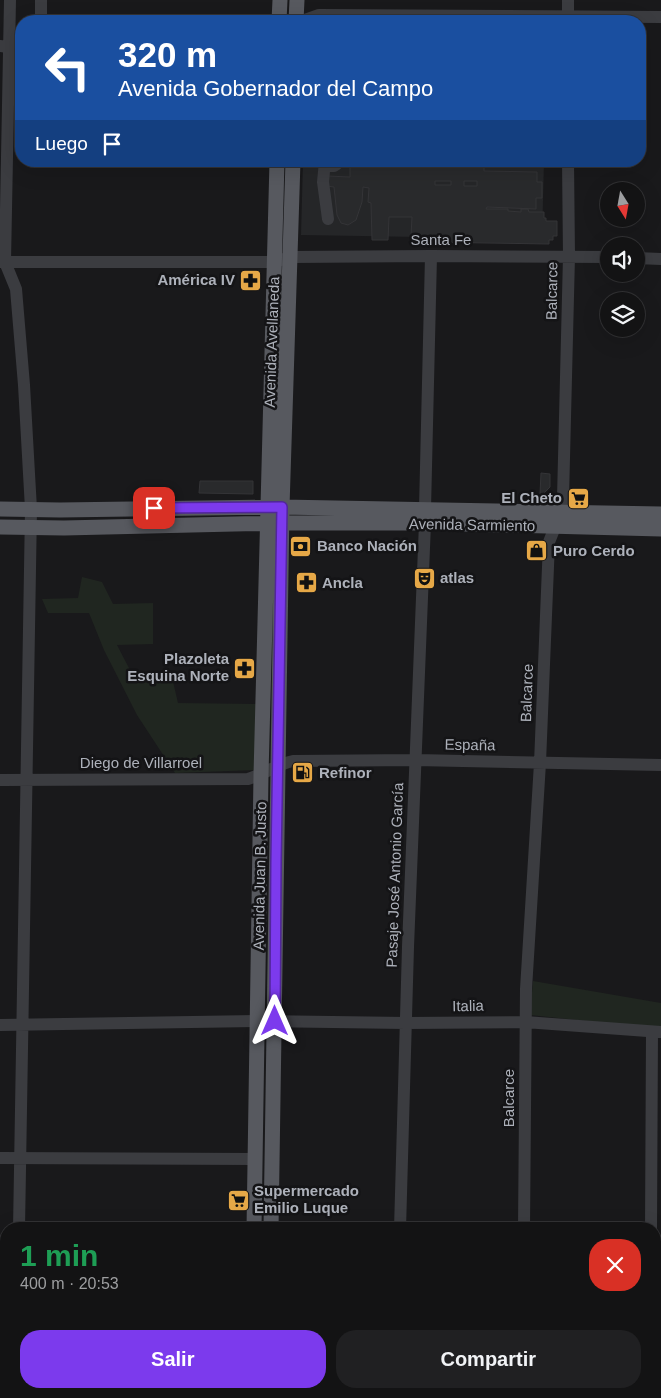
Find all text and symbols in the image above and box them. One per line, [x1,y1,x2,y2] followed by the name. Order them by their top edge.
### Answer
[35,35,100,100] icon: left
[118,35,217,74] text: 320 m
[118,76,433,101] text: Avenida Gobernador del Campo
[98,130,126,158] icon: arrive
[35,133,88,154] text: Luego
[600,182,645,228] north arrow
[600,182,645,337] map controls
[411,231,471,248] street label: Santa Fe
[600,237,645,282] button: sound
[542,262,561,320] street label: Balcarce
[239,268,263,292] pharmacy icon: América IV
[157,271,235,288] place label: América IV
[261,275,282,408] street label: Avenida Avellaneda
[600,292,645,337] button: layers
[566,486,590,510] supermarket icon: El Cheto
[133,487,175,529] pin
[501,489,562,506] place label: El Cheto
[140,494,168,522] icon: arrive
[409,515,535,534] street label: Avenida Sarmiento
[289,534,313,558] bank icon: Banco Nación
[317,537,417,554] place label: Banco Nación
[525,539,549,563] shop icon: Puro Cerdo
[553,542,635,559] place label: Puro Cerdo
[412,566,436,590] theatre icon: atlas
[440,569,474,586] place label: atlas
[294,571,318,595] pharmacy icon: Ancla
[322,574,364,591] place label: Ancla
[127,650,230,684] place label: Plazoleta Esquina Norte
[233,656,257,680] pharmacy icon: Plazoleta Esquina Norte
[517,664,536,722] street label: Balcarce
[444,736,496,753] street label: España
[80,754,202,771] street label: Diego de Villarroel
[291,761,315,785] fuel station icon: Refinor
[319,764,372,781] place label: Refinor
[383,782,406,968] street label: Pasaje José Antonio García
[250,801,269,951] street label: Avenida Juan B. Justo
[248,994,300,1046] position arrow
[452,997,485,1014] street label: Italia
[500,1069,517,1127] street label: Balcarce
[254,1182,359,1216] place label: Supermercado Emilio Luque
[226,1188,250,1212] supermarket icon: Supermercado Emilio Luque
[20,1239,98,1272] text: 1 min
[589,1239,641,1291] button: close
[20,1275,119,1292] text: 400 m · 20:53
[20,1330,326,1388] button: Salir
[336,1330,641,1388] button: Compartir

